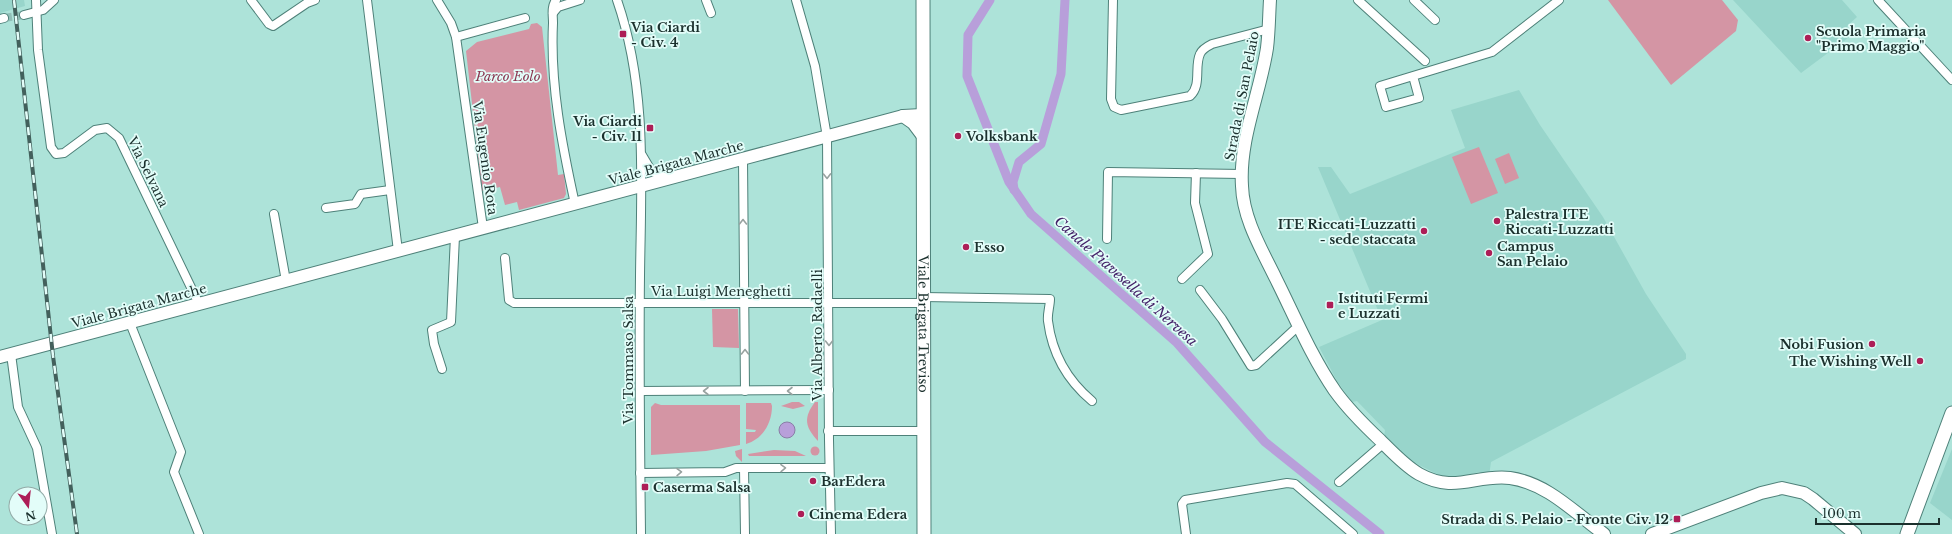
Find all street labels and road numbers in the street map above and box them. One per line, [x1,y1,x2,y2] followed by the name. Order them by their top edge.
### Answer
[1221,30,1263,162] street label: Strada di San Pelaio
[468,99,502,217] street label: Via Eugenio Rota
[123,133,173,211] street label: Via Selvana
[606,137,745,189] street label: Viale Brigata Marche
[915,254,932,393] street label: Viale Brigata Treviso
[809,268,826,402] street label: Via Alberto Radaelli
[69,280,208,332] street label: Viale Brigata Marche
[650,283,792,300] street label: Via Luigi Meneghetti
[620,295,637,425] street label: Via Tommaso Salsa

